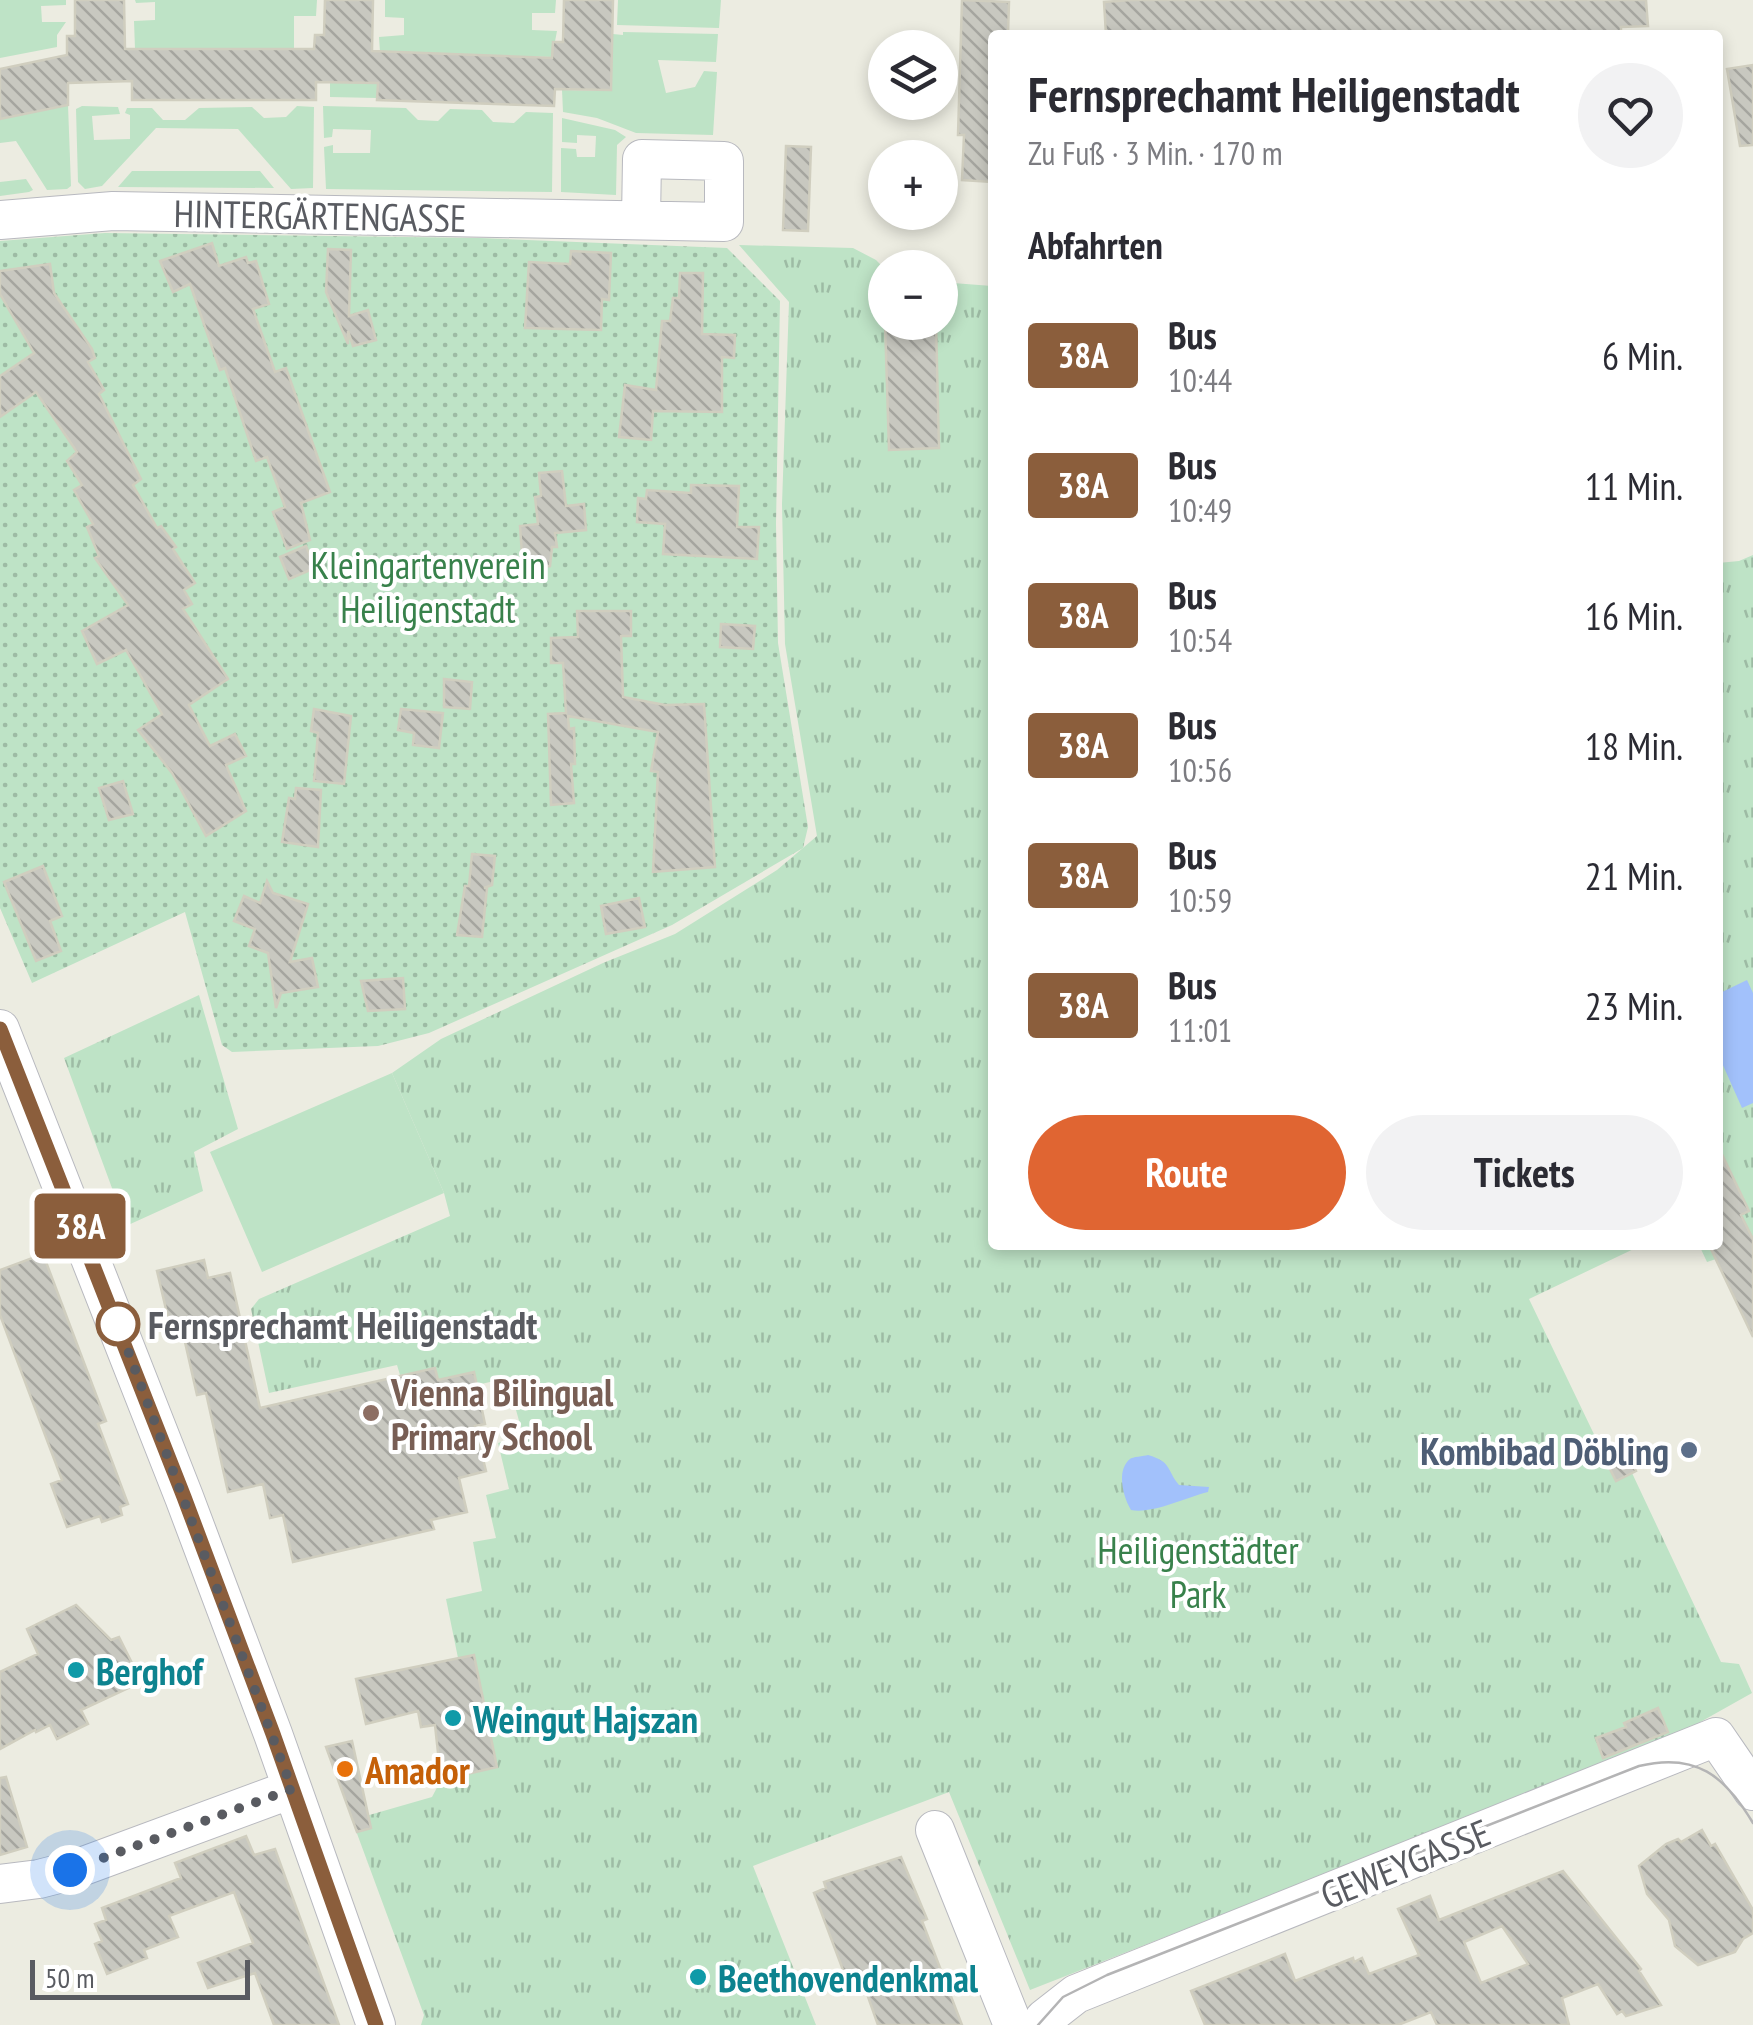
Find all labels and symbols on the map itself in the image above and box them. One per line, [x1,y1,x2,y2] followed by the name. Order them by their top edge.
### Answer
[173,188,467,242] street label: HINTERGÄRTENGASSE
[310,540,546,633] park label: Kleingartenverein Heiligenstadt
[22,1194,138,1258] line badge: 38A
[148,1300,537,1349] place label: Fernsprechamt Heiligenstadt
[97,1303,139,1345] marker: Fernsprechamt Heiligenstadt
[390,1367,614,1460] place label: Vienna Bilingual Primary School
[360,1402,382,1424] marker: Vienna Bilingual Primary School
[1420,1426,1669,1475] place label: Kombibad Döbling
[1678,1439,1700,1461] marker: Kombibad Döbling
[1097,1525,1299,1618] park label: Heiligenstädter Park
[96,1646,204,1695] place label: Berghof
[65,1659,87,1681] marker: Berghof
[472,1694,698,1743] place label: Weingut Hajszan
[442,1707,464,1729] marker: Weingut Hajszan
[364,1745,471,1794] place label: Amador
[334,1758,356,1780] marker: Amador
[1313,1807,1497,1919] street label: GEWEYGASSE
[45,1845,95,1895] your location
[718,1953,979,2002] place label: Beethovendenkmal
[30,1955,250,2000] scale bar
[687,1966,709,1988] marker: Beethovendenkmal

